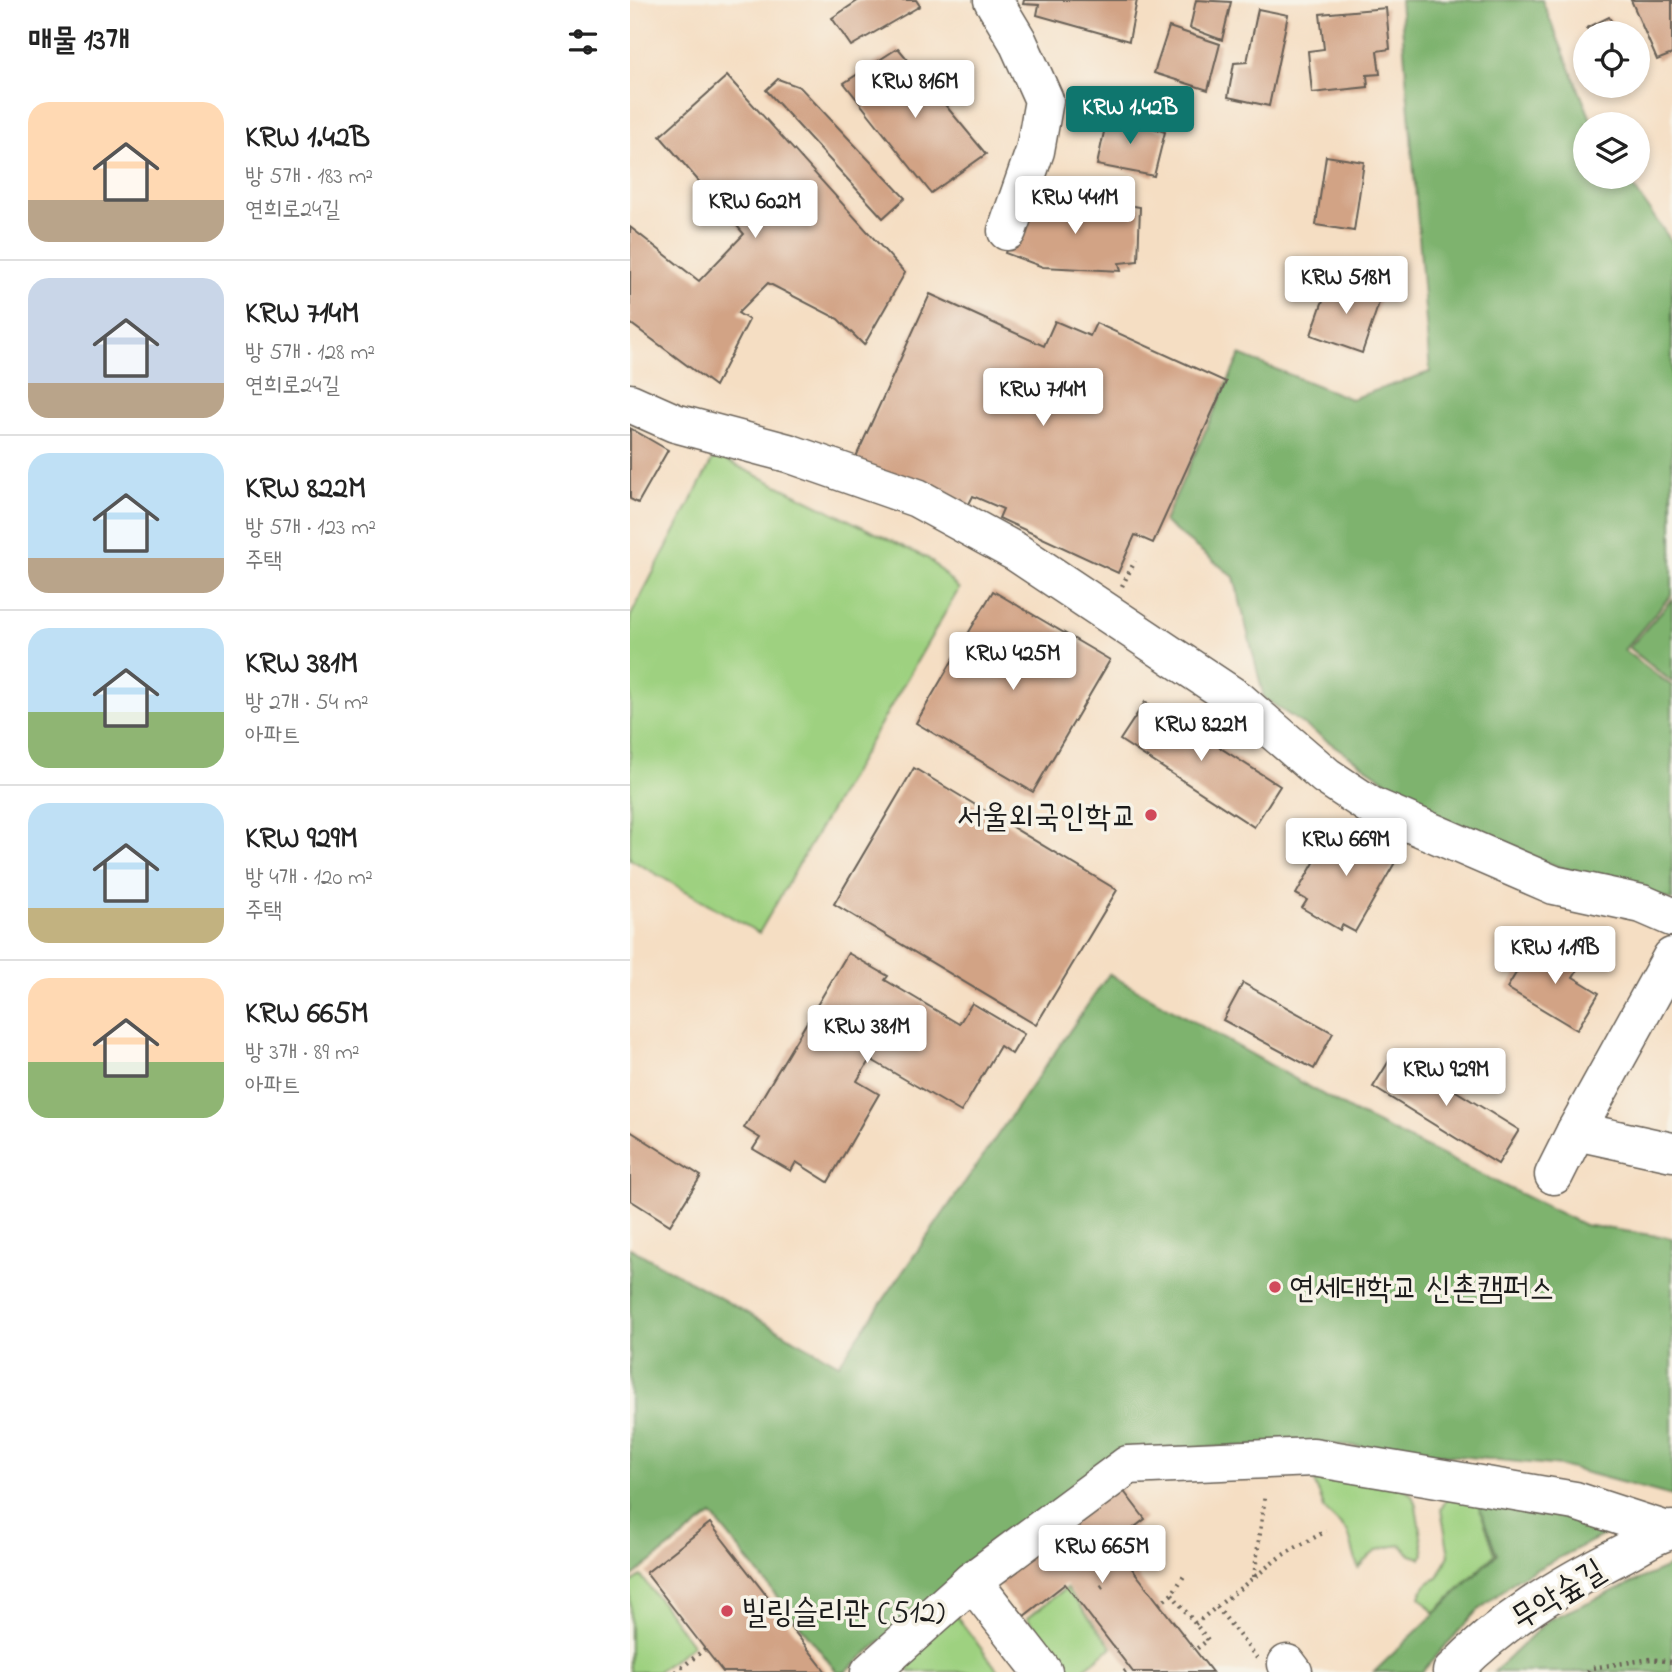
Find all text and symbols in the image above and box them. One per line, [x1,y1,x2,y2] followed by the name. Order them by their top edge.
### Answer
[28,20,130,64] text: 매물 13개
[1573,21,1650,189] map controls
[1573,21,1650,98] button: locate
[564,23,602,61] icon: filters
[843,60,987,120] pin: KRW 816M
[871,66,959,99] text: KRW 816M
[1050,86,1210,146] pin: KRW 1.42B
[1082,92,1178,125] text: KRW 1.42B
[1573,112,1650,189] button: layers
[245,117,370,161] text: KRW 1.42B
[84,130,168,214] icon: home
[245,161,373,194] text: 방 5개 · 183 m²
[1003,176,1147,236] pin: KRW 441M
[683,180,827,240] pin: KRW 602M
[1031,182,1119,215] text: KRW 441M
[709,186,801,219] text: KRW 602M
[245,194,340,227] text: 연희로24길
[1274,256,1418,316] pin: KRW 518M
[1301,262,1391,295] text: KRW 518M
[245,293,359,337] text: KRW 714M
[84,306,168,390] icon: home
[245,337,375,370] text: 방 5개 · 128 m²
[971,368,1115,428] pin: KRW 714M
[245,370,340,403] text: 연희로24길
[999,374,1087,407] text: KRW 714M
[245,468,366,512] text: KRW 822M
[84,481,168,565] icon: home
[245,512,376,545] text: 방 5개 · 123 m²
[245,545,282,578] text: 주택
[941,632,1085,692] pin: KRW 425M
[965,638,1061,671] text: KRW 425M
[245,643,358,687] text: KRW 381M
[84,656,168,740] icon: home
[245,687,369,720] text: 방 2개 · 54 m²
[1129,704,1273,763] pin: KRW 822M
[1155,709,1247,742] text: KRW 822M
[245,720,301,753] text: 아파트
[957,795,1137,842] place label: 서울외국인학교
[1143,807,1159,823] marker: 서울외국인학교
[245,818,358,862] text: KRW 929M
[1274,818,1418,878] pin: KRW 669M
[1302,824,1390,857] text: KRW 669M
[84,831,168,915] icon: home
[245,862,373,895] text: 방 4개 · 120 m²
[245,895,282,928] text: 주택
[1475,926,1635,986] pin: KRW 1.19B
[1510,932,1600,965] text: KRW 1.19B
[245,993,369,1037] text: KRW 665M
[84,1006,168,1090] icon: home
[795,1006,939,1065] pin: KRW 381M
[824,1011,910,1044] text: KRW 381M
[245,1037,360,1070] text: 방 3개 · 89 m²
[1374,1048,1518,1108] pin: KRW 929M
[1403,1054,1489,1087] text: KRW 929M
[245,1070,301,1103] text: 아파트
[1289,1267,1555,1314] place label: 연세대학교 신촌캠퍼스
[1267,1279,1283,1295] marker: 연세대학교 신촌캠퍼스
[1030,1526,1174,1585] pin: KRW 665M
[1055,1531,1149,1564] text: KRW 665M
[1503,1549,1615,1643] street label: 무악숲길
[741,1591,945,1638] place label: 빌링슬리관 (512)
[719,1603,735,1619] marker: 빌링슬리관 (512)

